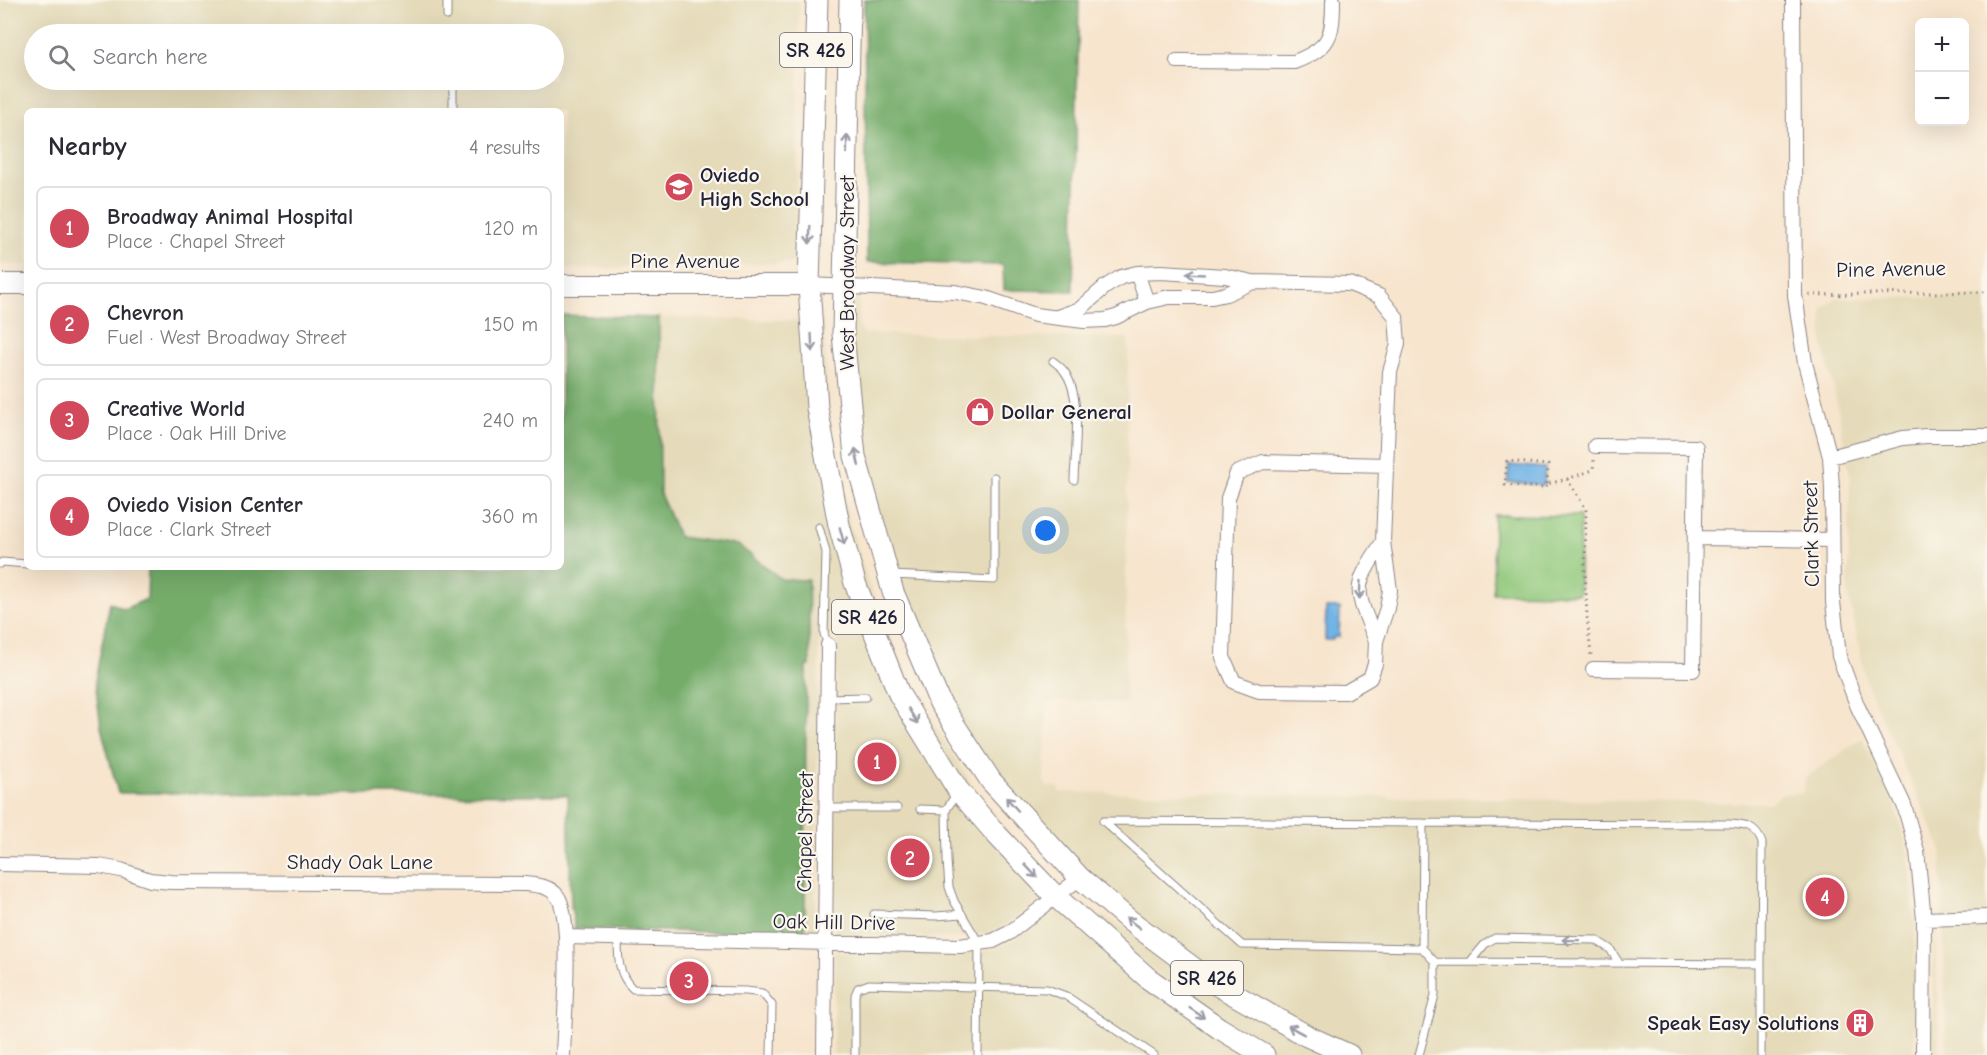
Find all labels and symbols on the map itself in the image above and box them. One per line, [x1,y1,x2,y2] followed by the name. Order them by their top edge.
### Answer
[780,33,852,67] road number: SR 426
[841,134,853,154] one-way arrow
[700,163,809,211] place label: Oviedo High School
[663,171,695,203] school or university icon: Oviedo High School
[835,174,859,371] street label: West Broadway Street
[805,224,816,244] one-way arrow
[630,249,740,273] street label: Pine Avenue
[1836,256,1946,282] street label: Pine Avenue
[1186,268,1206,279] one-way arrow
[807,333,818,353] one-way arrow
[964,396,996,428] shop icon: Dollar General
[1001,400,1132,424] place label: Dollar General
[851,448,862,467] one-way arrow
[1798,480,1824,587] street label: Clark Street
[1031,516,1060,545] your location
[836,526,848,545] one-way arrow
[1354,580,1365,599] one-way arrow
[832,600,904,634] road number: SR 426
[908,707,920,724] one-way arrow
[858,740,896,784] pin: 1
[792,770,818,893] street label: Chapel Street
[1005,796,1019,811] one-way arrow
[890,836,930,880] pin: 2
[287,850,433,874] street label: Shady Oak Lane
[1024,863,1038,878] one-way arrow
[1806,874,1844,920] pin: 4
[772,909,896,935] street label: Oak Hill Drive
[1125,917,1141,930] one-way arrow
[1561,934,1581,946] one-way arrow
[670,958,708,1004] pin: 3
[1171,961,1243,995] road number: SR 426
[1188,1007,1205,1020] one-way arrow
[1844,1007,1876,1039] building icon: Speak Easy Solutions
[1647,1011,1839,1035] place label: Speak Easy Solutions
[1288,1024,1305,1036] one-way arrow

